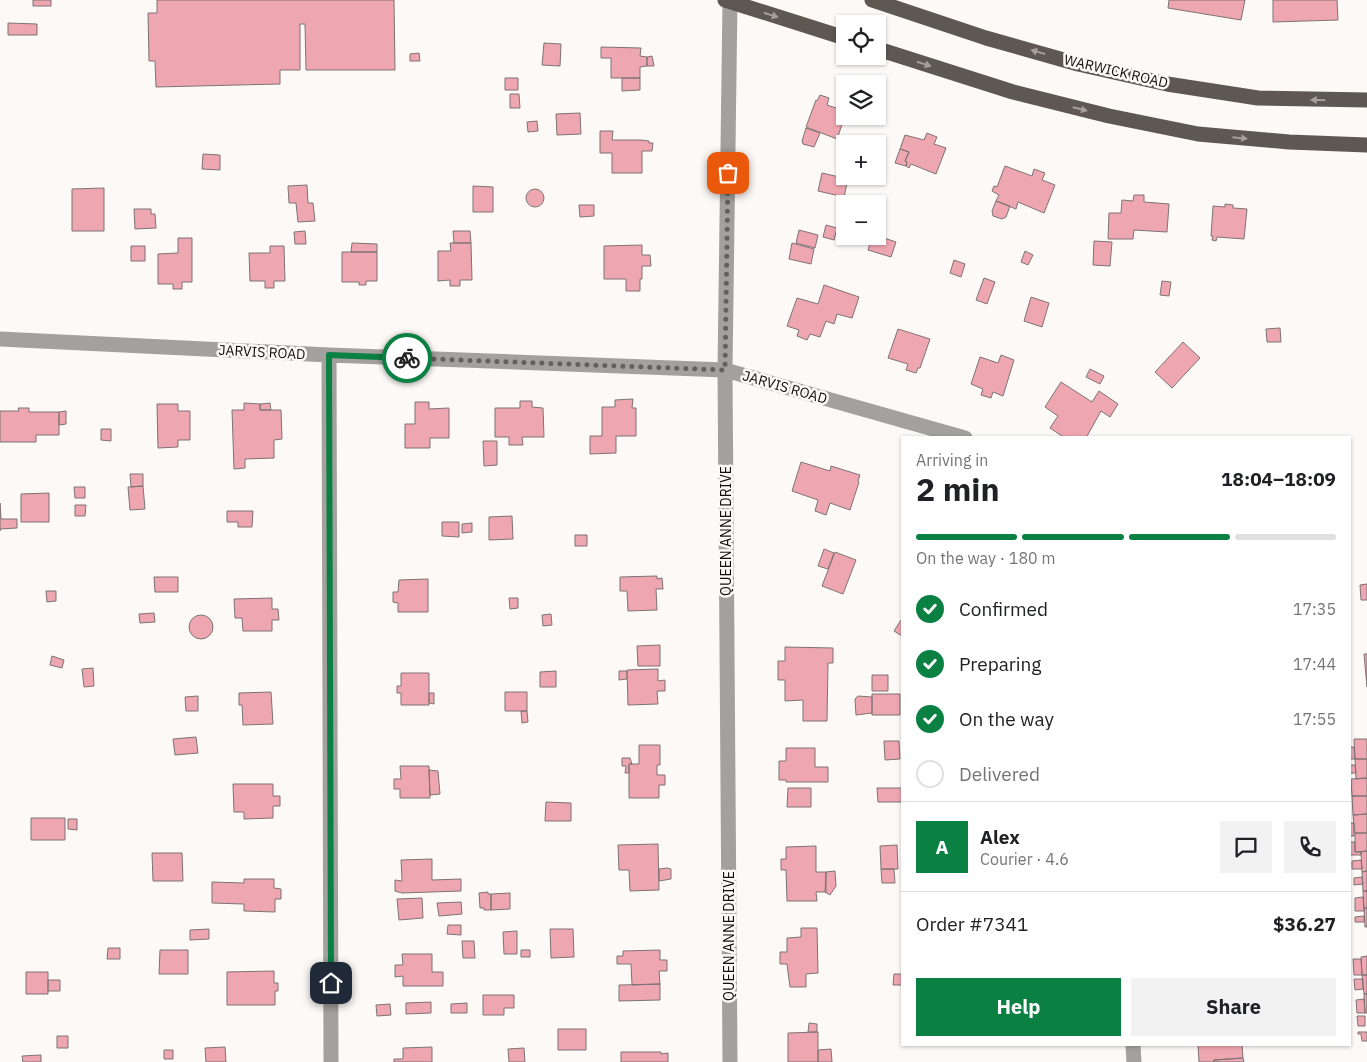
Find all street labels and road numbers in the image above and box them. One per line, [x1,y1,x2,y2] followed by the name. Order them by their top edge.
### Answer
[1062,50,1170,92] street label: WARWICK ROAD
[218,341,306,363] street label: JARVIS ROAD
[741,366,829,408] street label: JARVIS ROAD
[717,466,735,596] street label: QUEEN ANNE DRIVE
[720,871,738,1001] street label: QUEEN ANNE DRIVE

